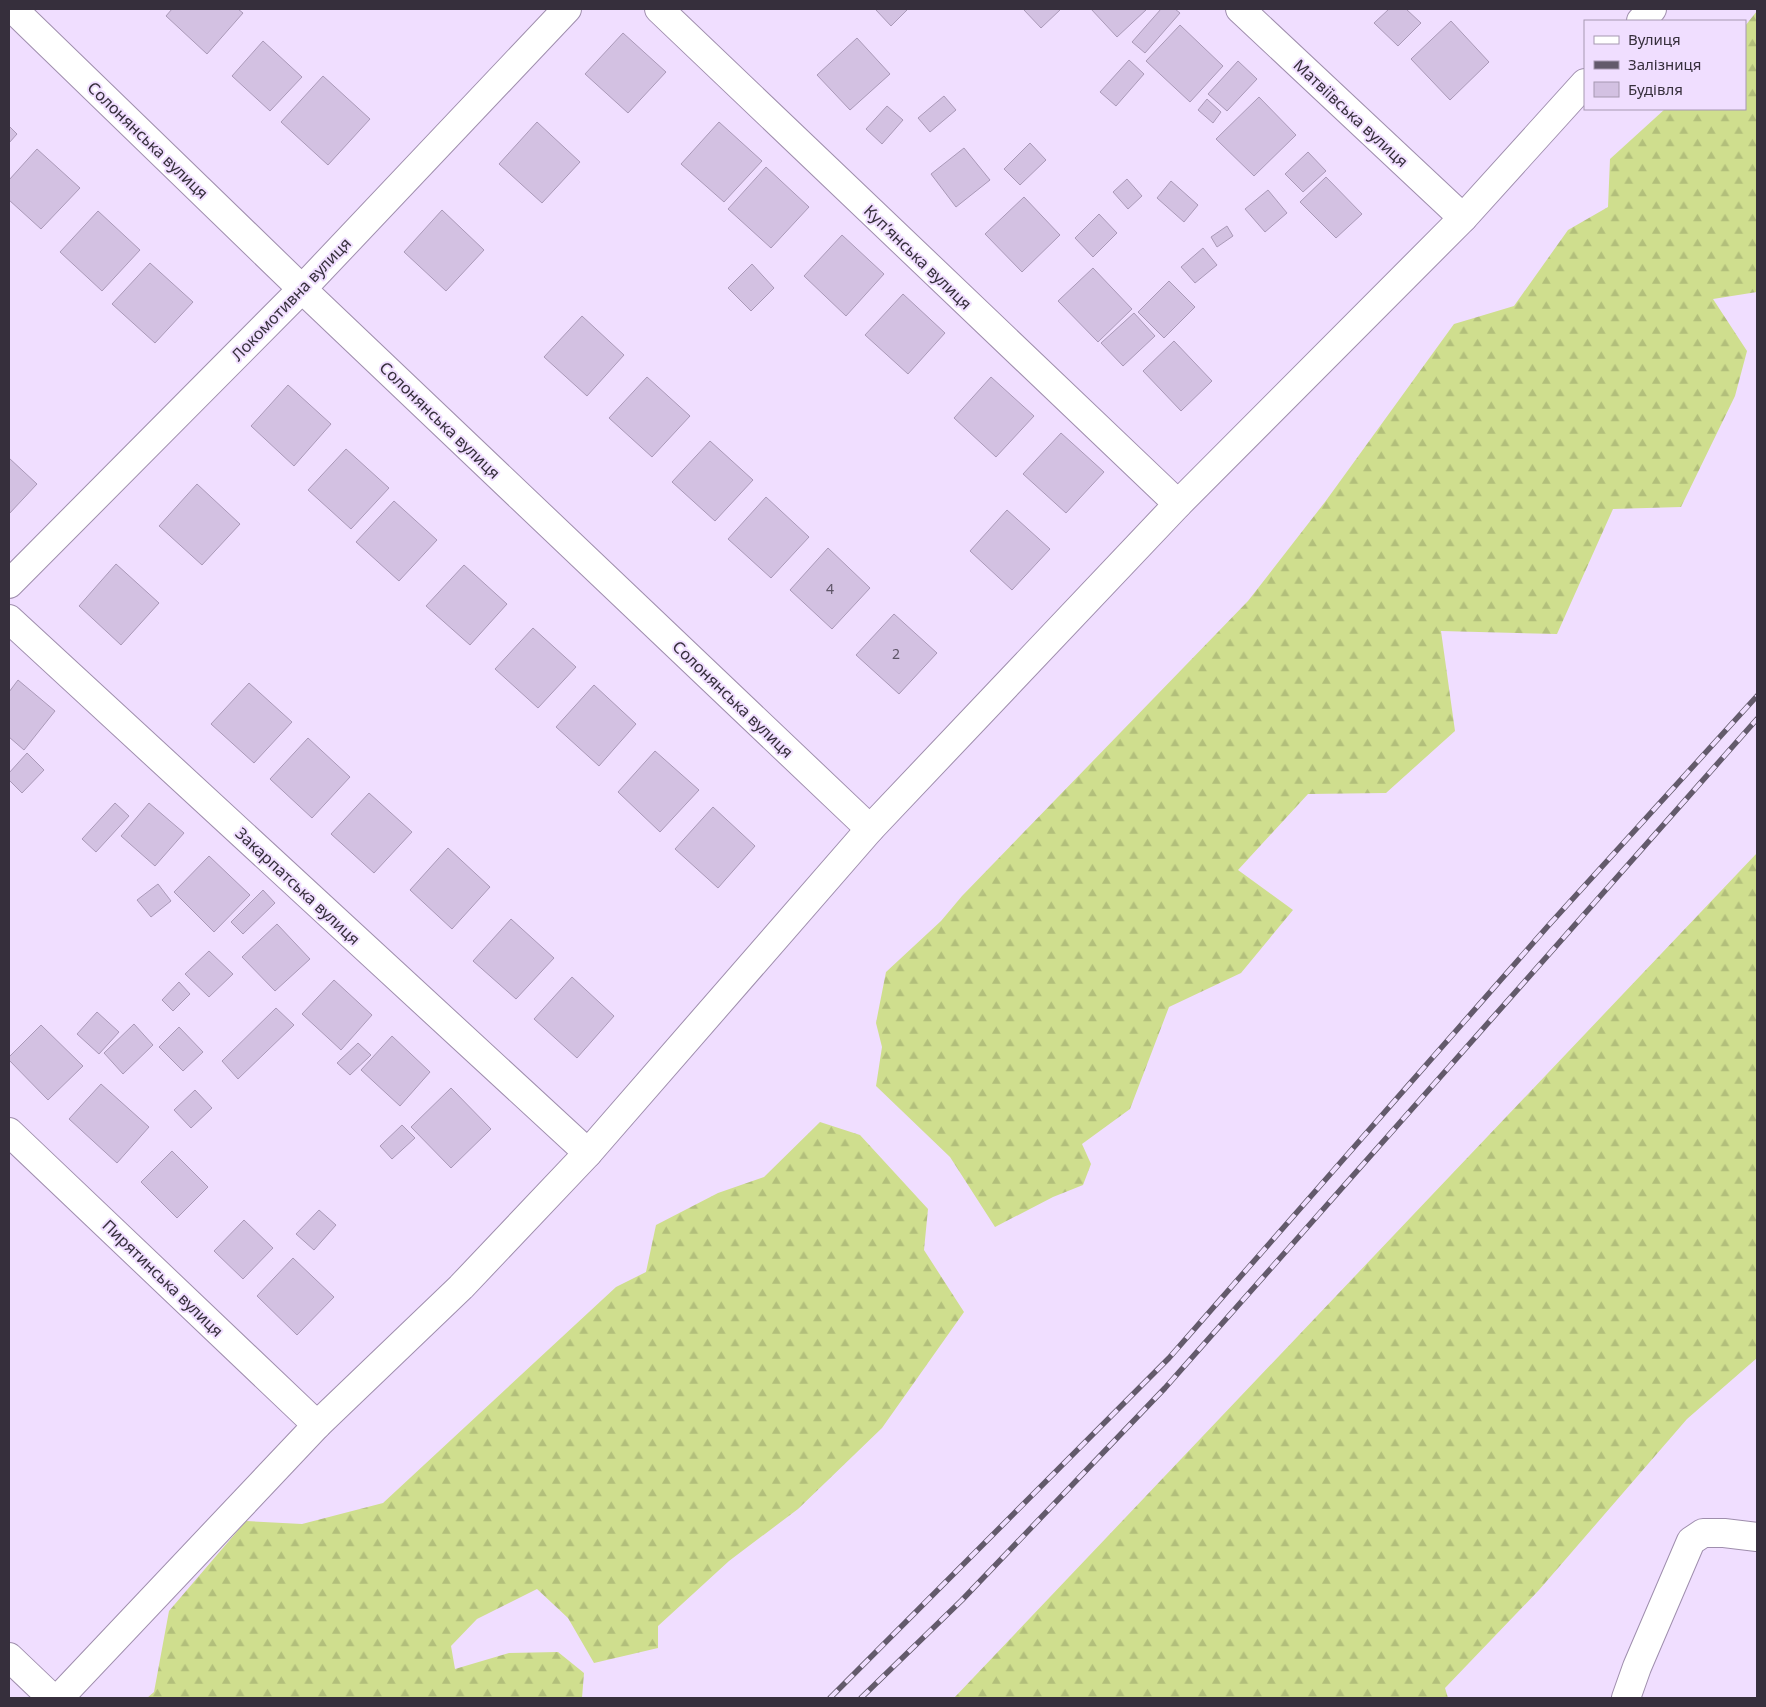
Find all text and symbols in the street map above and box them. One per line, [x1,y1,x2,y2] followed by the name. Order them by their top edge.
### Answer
[1584,20,1746,110] legend
[1628,29,1681,49] text: Вулиця
[1289,54,1413,172] street label: Матвіївська вулиця
[1628,54,1701,74] text: Залізниця
[83,77,213,203] street label: Солонянська вулиця
[1628,79,1683,99] text: Будівля
[859,200,977,314] street label: Купʼянська вулиця
[226,232,356,366] street label: Локомотивна вулиця
[375,357,505,483] street label: Солонянська вулиця
[826,579,834,598] house number: 4
[668,636,798,762] street label: Солонянська вулиця
[892,644,900,663] house number: 2
[231,822,365,950] street label: Закарпатська вулиця
[98,1214,228,1342] street label: Пирятинська вулиця

